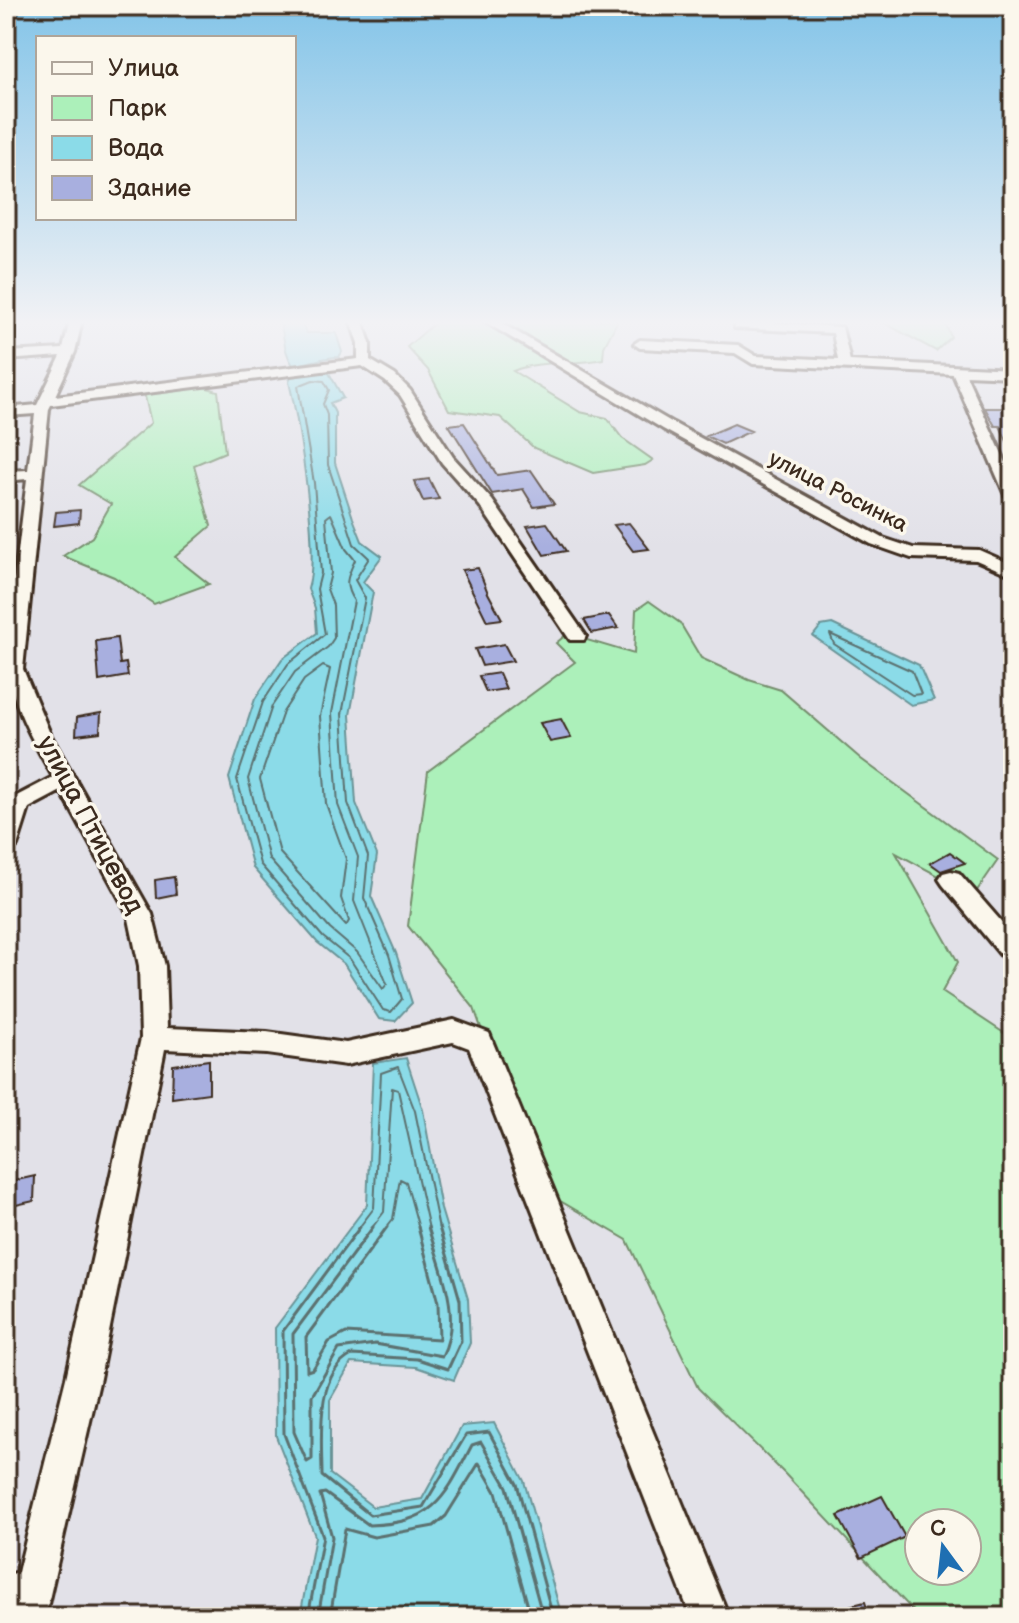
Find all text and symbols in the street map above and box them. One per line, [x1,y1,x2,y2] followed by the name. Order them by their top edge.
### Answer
[36,36,296,220] legend
[108,54,179,83] text: Улица
[108,94,167,123] text: Парк
[108,134,164,163] text: Вода
[108,174,191,203] text: Здание
[764,445,912,539] street label: улица Росинка
[30,731,150,919] street label: улица Птицевод
[903,1507,983,1587] north arrow
[927,1514,949,1544] text: С

